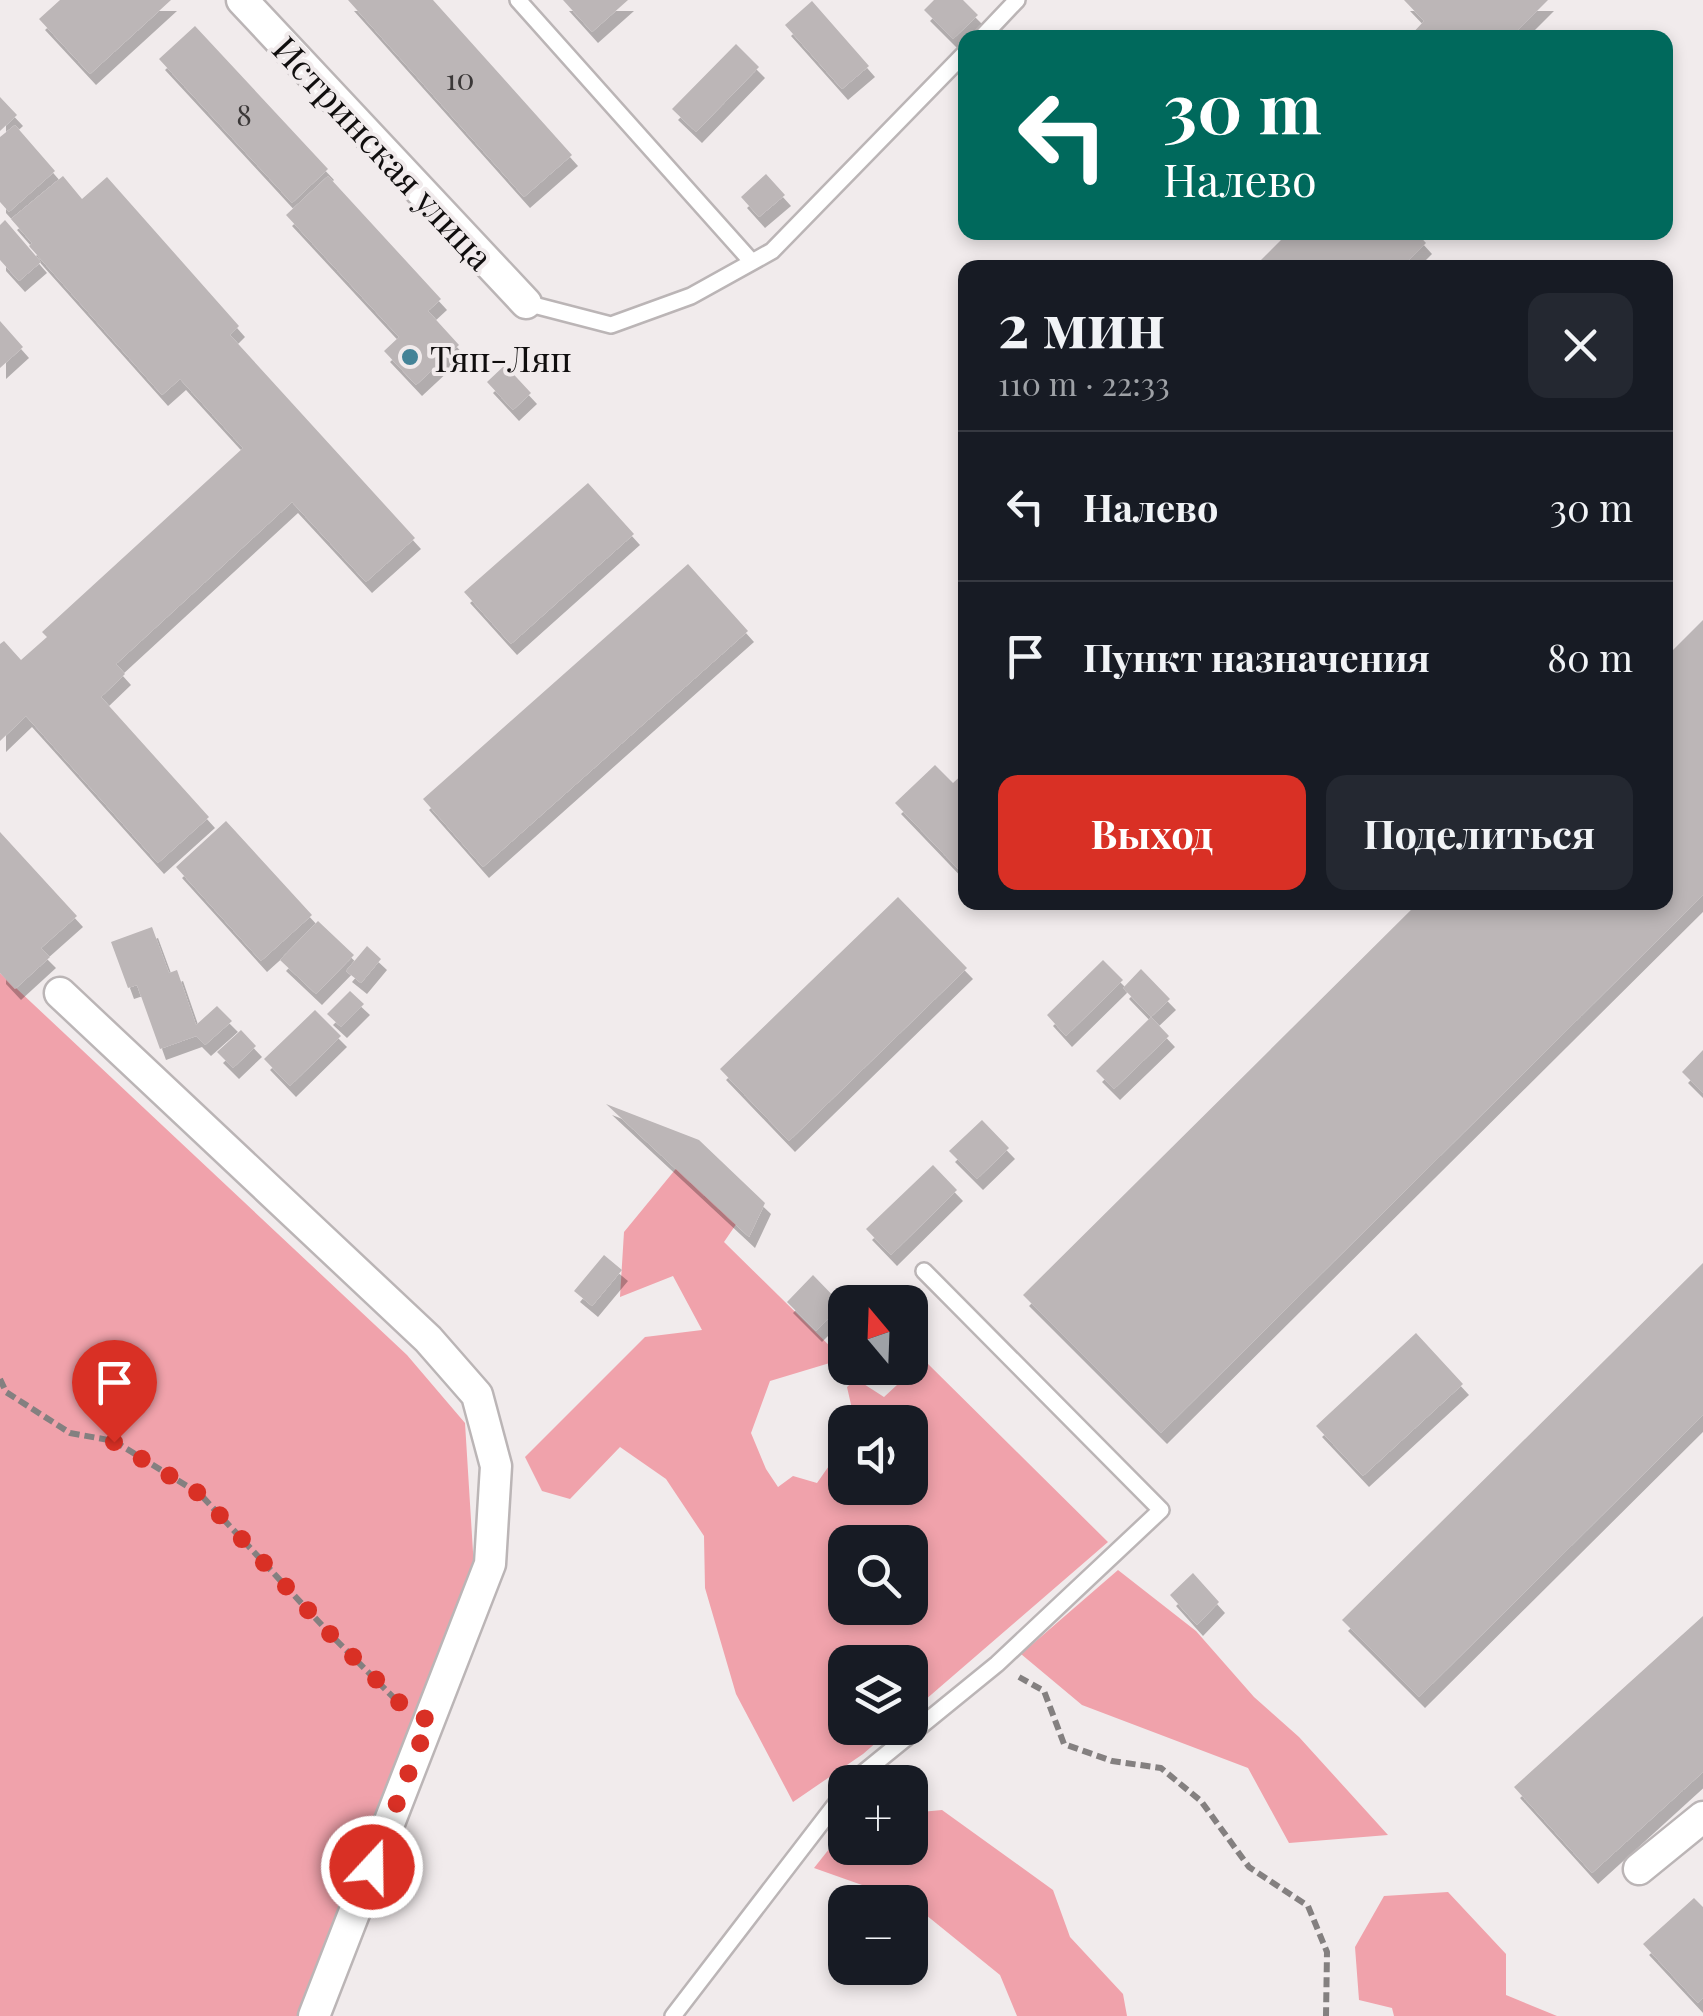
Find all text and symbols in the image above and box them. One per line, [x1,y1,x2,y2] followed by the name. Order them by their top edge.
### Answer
[263,25,505,279] street label: Истринская улица
[445,58,475,98] house number: 10
[1163,58,1322,152] text: 30 m
[998,70,1128,200] icon: left
[236,94,252,134] house number: 8
[1163,148,1317,208] text: Налево
[998,283,1165,363] text: 2 мин
[1528,293,1633,398] button: close
[430,334,572,381] place label: Тяп-Ляп
[399,346,421,368] marker: Тяп-Ляп
[998,361,1170,404] text: 110 m · 22:33
[998,479,1053,534] icon: left
[1083,481,1218,532] text: Налево
[1550,481,1633,532] text: 30 m
[998,629,1053,684] icon: arrive
[1083,631,1430,682] text: Пункт назначения
[1547,631,1633,682] text: 80 m
[998,775,1306,890] button: Выход
[1326,775,1633,890] button: Поделиться
[828,1285,928,1385] north arrow
[828,1285,928,1985] map controls
[72,1340,157,1443] pin
[87,1355,142,1410] icon: arrive
[828,1405,928,1505] button: sound
[828,1525,928,1625] button: search
[828,1645,928,1745] button: layers
[828,1765,928,1865] button: +
[320,1815,424,1919] position arrow
[828,1885,928,1985] button: −

